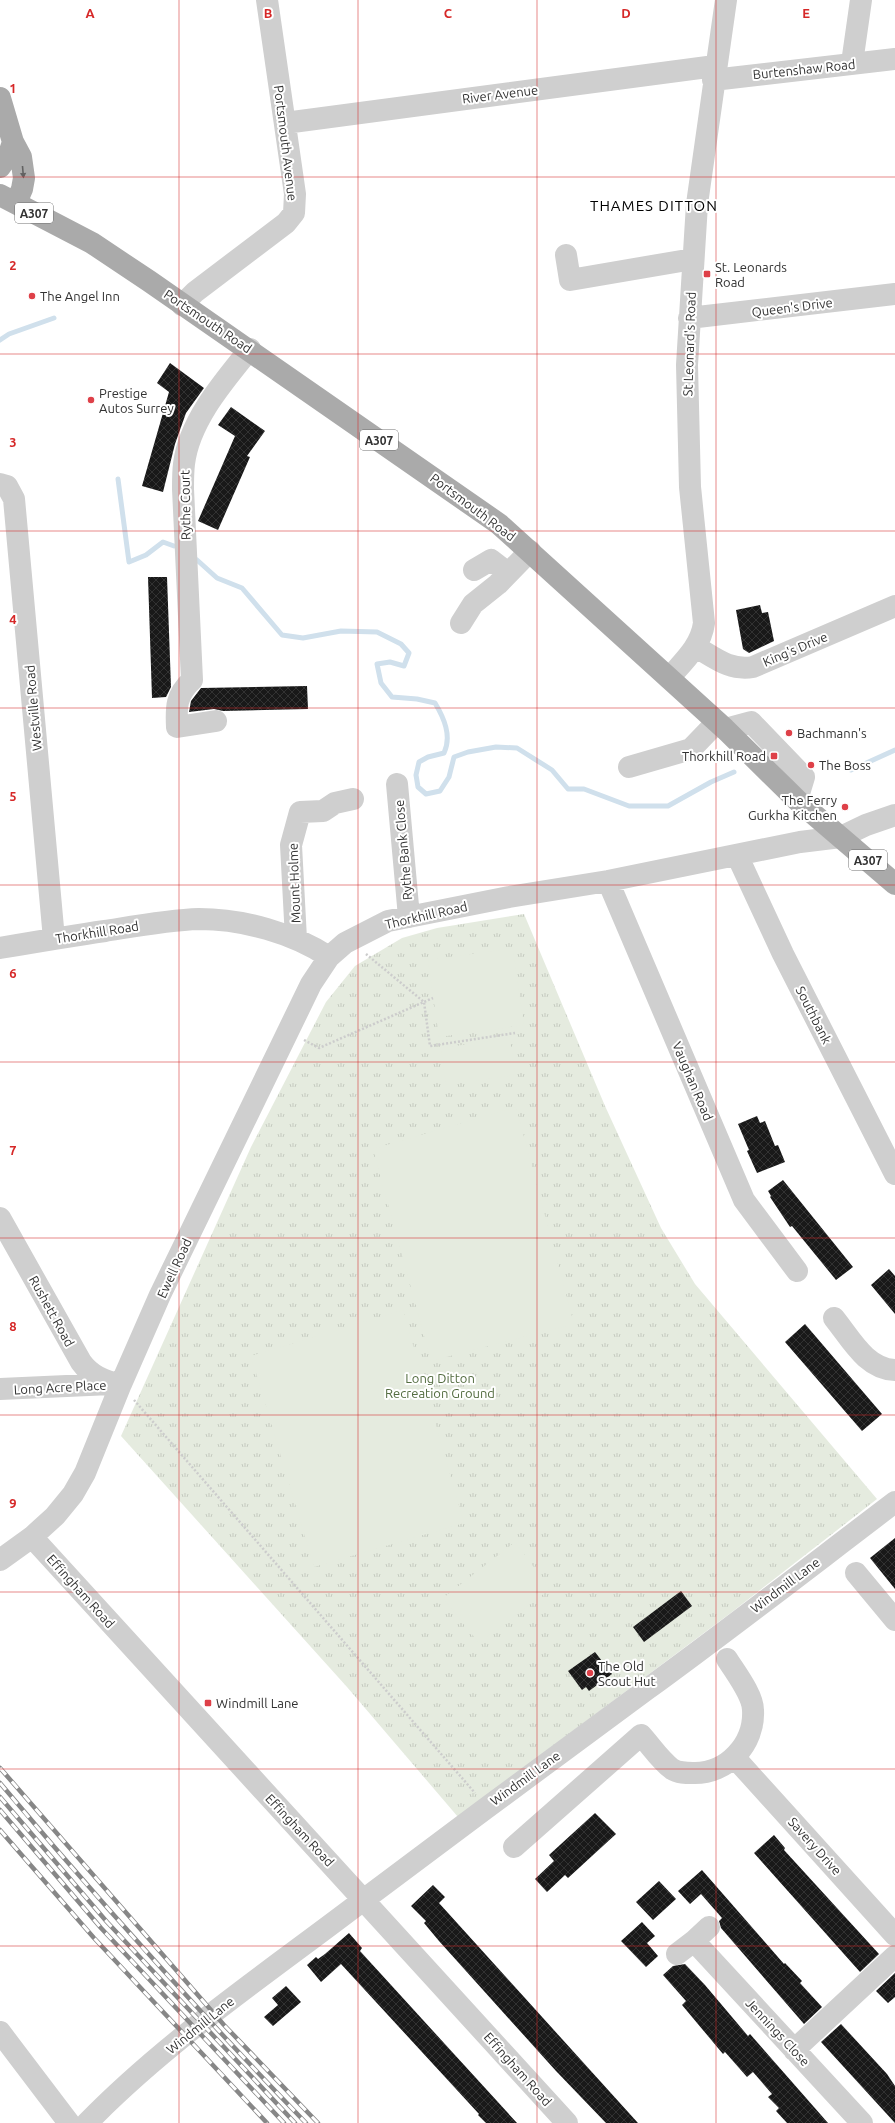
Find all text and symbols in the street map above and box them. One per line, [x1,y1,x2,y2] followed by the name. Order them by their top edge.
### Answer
[85,6,95,20] text: A
[264,6,273,20] text: B
[444,6,453,20] text: C
[621,6,631,20] text: D
[802,6,810,20] text: E
[752,57,856,81] street label: Burtenshaw Road
[9,81,17,95] text: 1
[461,82,539,106] street label: River Avenue
[272,84,300,202] street label: Portsmouth Avenue
[20,166,26,178] one-way arrow
[590,197,718,214] district label: THAMES DITTON
[15,203,53,223] road number: A307
[9,258,17,272] text: 2
[715,260,787,289] place label: St. Leonards Road
[702,269,712,279] marker: St. Leonards Road
[162,286,254,356] street label: Portsmouth Road
[40,289,120,303] place label: The Angel Inn
[27,291,37,301] marker: The Angel Inn
[680,291,698,397] street label: St Leonard's Road
[751,295,833,320] street label: Queen's Drive
[99,386,174,415] place label: Prestige Autos Surrey
[86,395,96,405] marker: Prestige Autos Surrey
[360,430,398,450] road number: A307
[9,435,17,449] text: 3
[177,470,193,540] street label: Rythe Court
[428,471,518,543] street label: Portsmouth Road
[9,612,17,626] text: 4
[761,629,829,669] street label: King's Drive
[22,664,44,752] street label: Westville Road
[797,726,867,740] place label: Bachmann's
[784,728,794,738] marker: Bachmann's
[682,749,766,763] place label: Thorkhill Road
[769,751,779,761] marker: Thorkhill Road
[819,758,871,772] place label: The Boss
[806,760,816,770] marker: The Boss
[9,789,17,803] text: 5
[748,793,837,822] place label: The Ferry Gurkha Kitchen
[392,799,414,901] street label: Rythe Bank Close
[840,802,850,812] marker: The Ferry Gurkha Kitchen
[286,843,302,923] street label: Mount Holme
[849,850,887,870] road number: A307
[383,899,469,931] street label: Thorkhill Road
[54,919,140,945] street label: Thorkhill Road
[9,966,17,980] text: 6
[794,984,835,1046] street label: Southbank
[670,1040,716,1122] street label: Vaughan Road
[9,1143,17,1157] text: 7
[154,1236,194,1300] street label: Ewell Road
[27,1273,77,1349] street label: Rushett Road
[9,1319,17,1333] text: 8
[385,1371,495,1400] park label: Long Ditton Recreation Ground
[13,1378,107,1396] street label: Long Acre Place
[9,1496,17,1510] text: 9
[45,1552,117,1630] street label: Effingham Road
[748,1555,822,1615] street label: Windmill Lane
[598,1659,656,1688] place label: The Old Scout Hut
[585,1668,595,1678] marker: The Old Scout Hut
[216,1696,299,1710] place label: Windmill Lane
[203,1698,213,1708] marker: Windmill Lane
[487,1748,563,1808] street label: Windmill Lane
[263,1791,337,1869] street label: Effingham Road
[786,1814,844,1878] street label: Savery Drive
[164,1994,236,2056] street label: Windmill Lane
[743,1995,813,2069] street label: Jennings Close
[482,2030,554,2108] street label: Effingham Road

